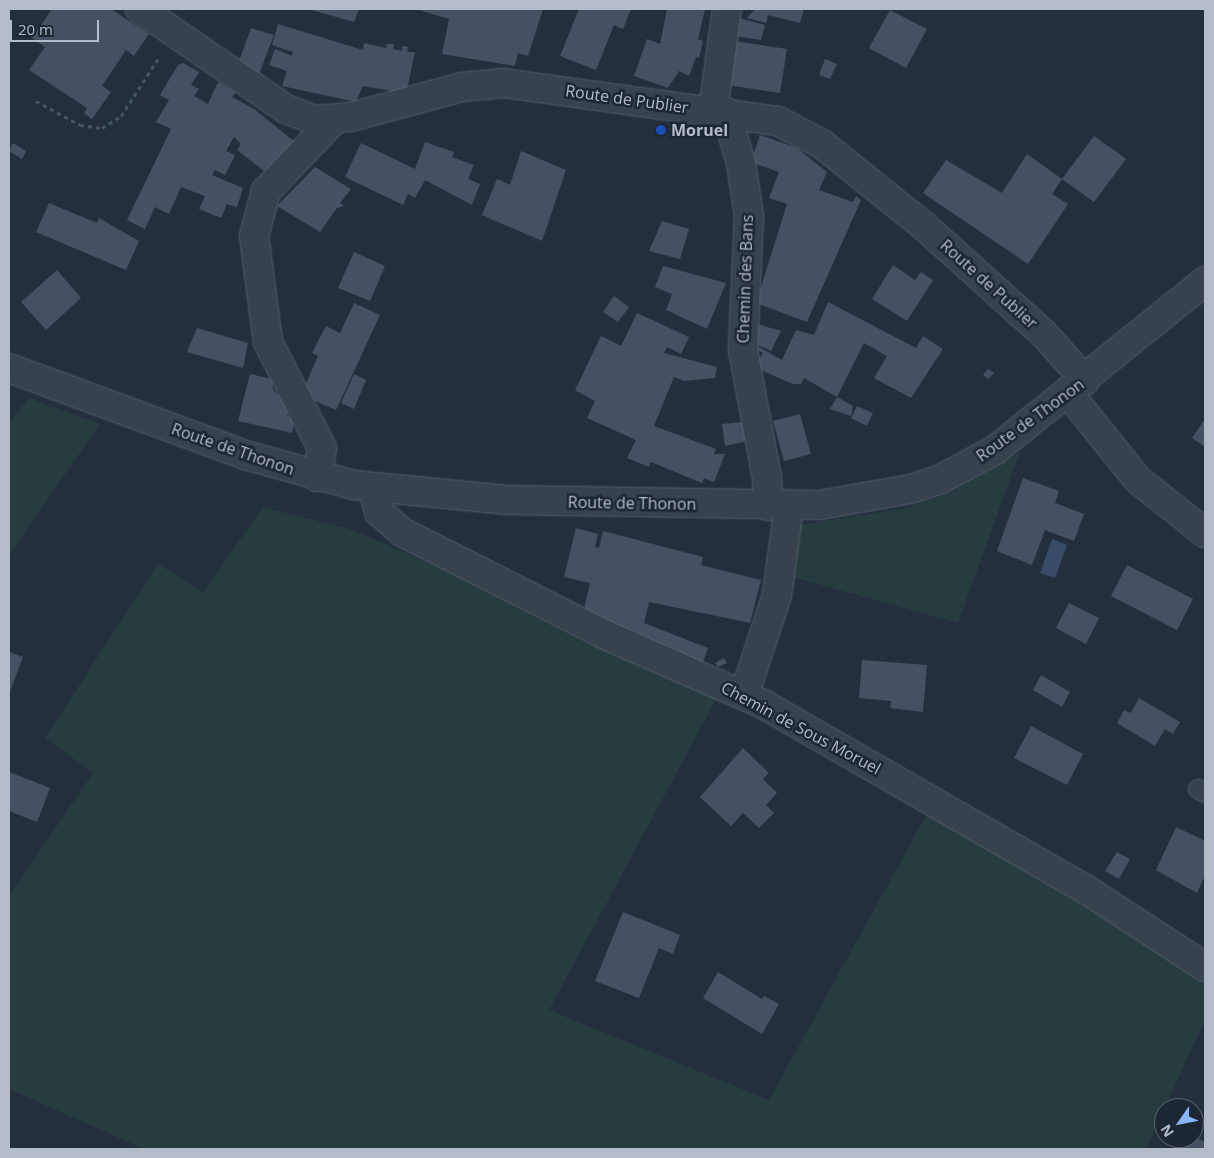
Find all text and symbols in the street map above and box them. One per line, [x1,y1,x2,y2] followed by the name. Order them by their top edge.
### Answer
[12,10,101,42] scale bar
[18,19,53,39] text: 20 m
[564,81,690,117] street label: Route de Publier
[671,120,728,140] place label: Moruel
[655,124,667,136] marker: Moruel
[733,214,757,344] street label: Chemin des Bans
[937,235,1041,333] street label: Route de Publier
[972,374,1088,466] street label: Route de Thonon
[169,419,297,479] street label: Route de Thonon
[568,492,696,514] street label: Route de Thonon
[718,678,884,778] street label: Chemin de Sous Moruel
[1154,1098,1204,1148] north arrow
[1156,1121,1178,1141] text: N

